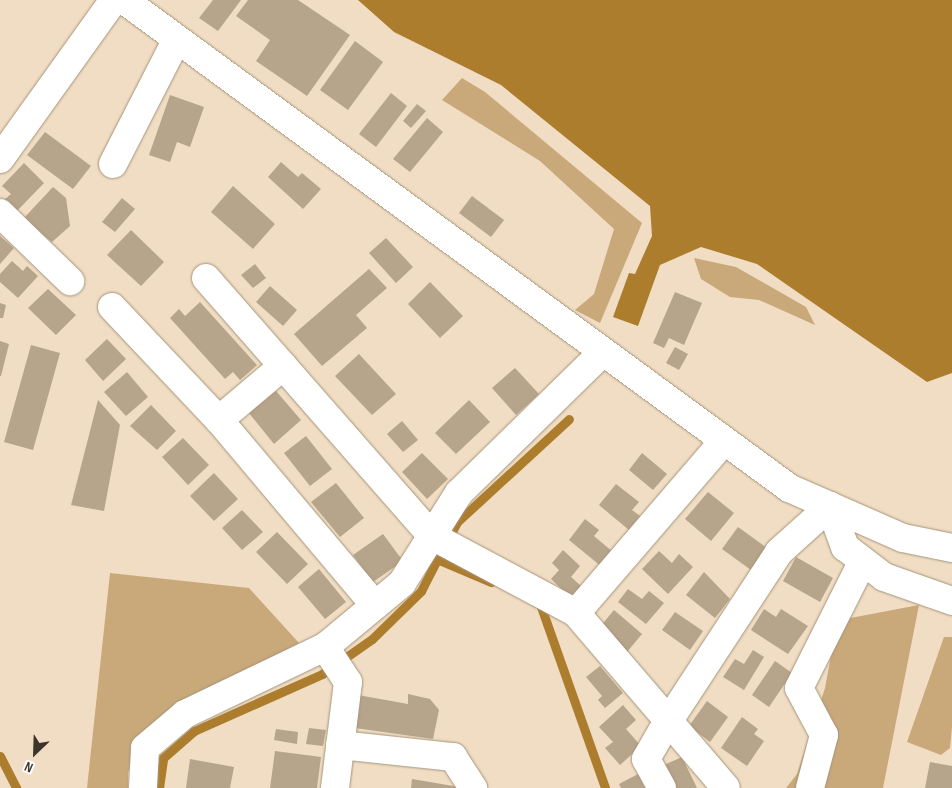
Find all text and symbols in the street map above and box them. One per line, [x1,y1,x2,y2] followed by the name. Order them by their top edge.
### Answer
[10,728,60,778] north arrow
[22,758,36,776] text: N

